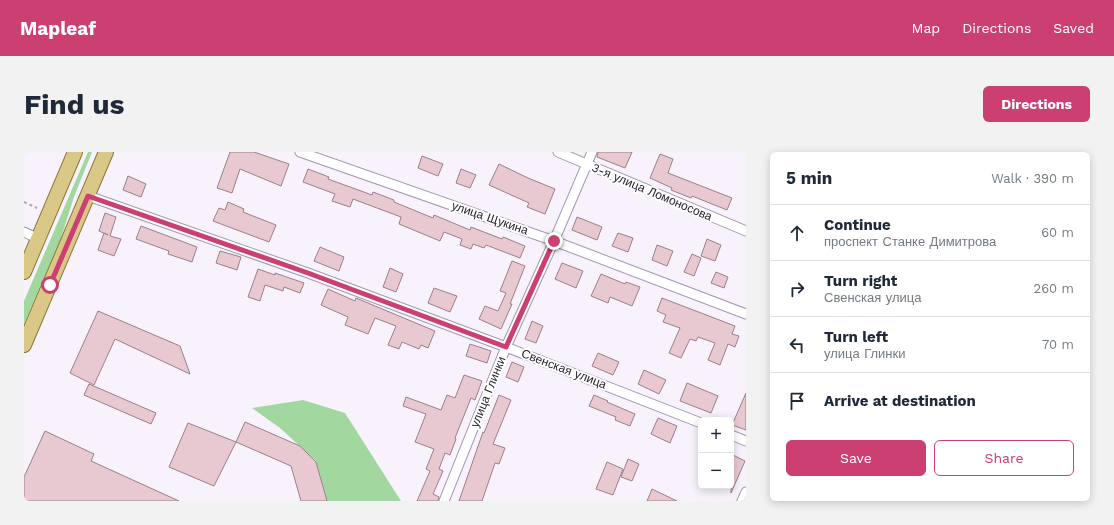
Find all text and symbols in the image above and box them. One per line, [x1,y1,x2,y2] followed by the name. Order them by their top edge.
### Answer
[20,17,96,40] text: Mapleaf
[912,20,940,36] text: Map
[962,20,1031,36] text: Directions
[1053,20,1094,36] text: Saved
[983,86,1090,122] button: Directions
[24,88,124,121] text: Find us
[590,160,715,224] street label: 3-я улица Ломоносова
[786,168,832,188] text: 5 min
[991,171,1074,186] text: Walk · 390 m
[450,198,530,238] street label: улица Щукина
[824,216,891,234] text: Continue
[786,222,808,244] icon: ahead
[1041,225,1074,240] text: 60 m
[545,232,563,250] route end
[824,234,996,249] text: проспект Станке Димитрова
[824,272,897,290] text: Turn right
[41,276,59,294] route start
[786,278,808,300] icon: right
[1034,281,1074,296] text: 260 m
[824,290,921,305] text: Свенская улица
[824,328,888,346] text: Turn left
[786,334,808,356] icon: left
[1042,337,1074,352] text: 70 m
[519,346,609,392] street label: Свенская улица
[824,346,905,361] text: улица Глинки
[467,355,509,429] street label: улица Глинки
[786,390,808,412] icon: arrive
[824,392,976,410] text: Arrive at destination
[698,417,734,489] map controls
[698,417,734,453] button: +
[786,440,926,476] button: Save
[934,440,1074,476] button: Share
[698,453,734,489] button: −

